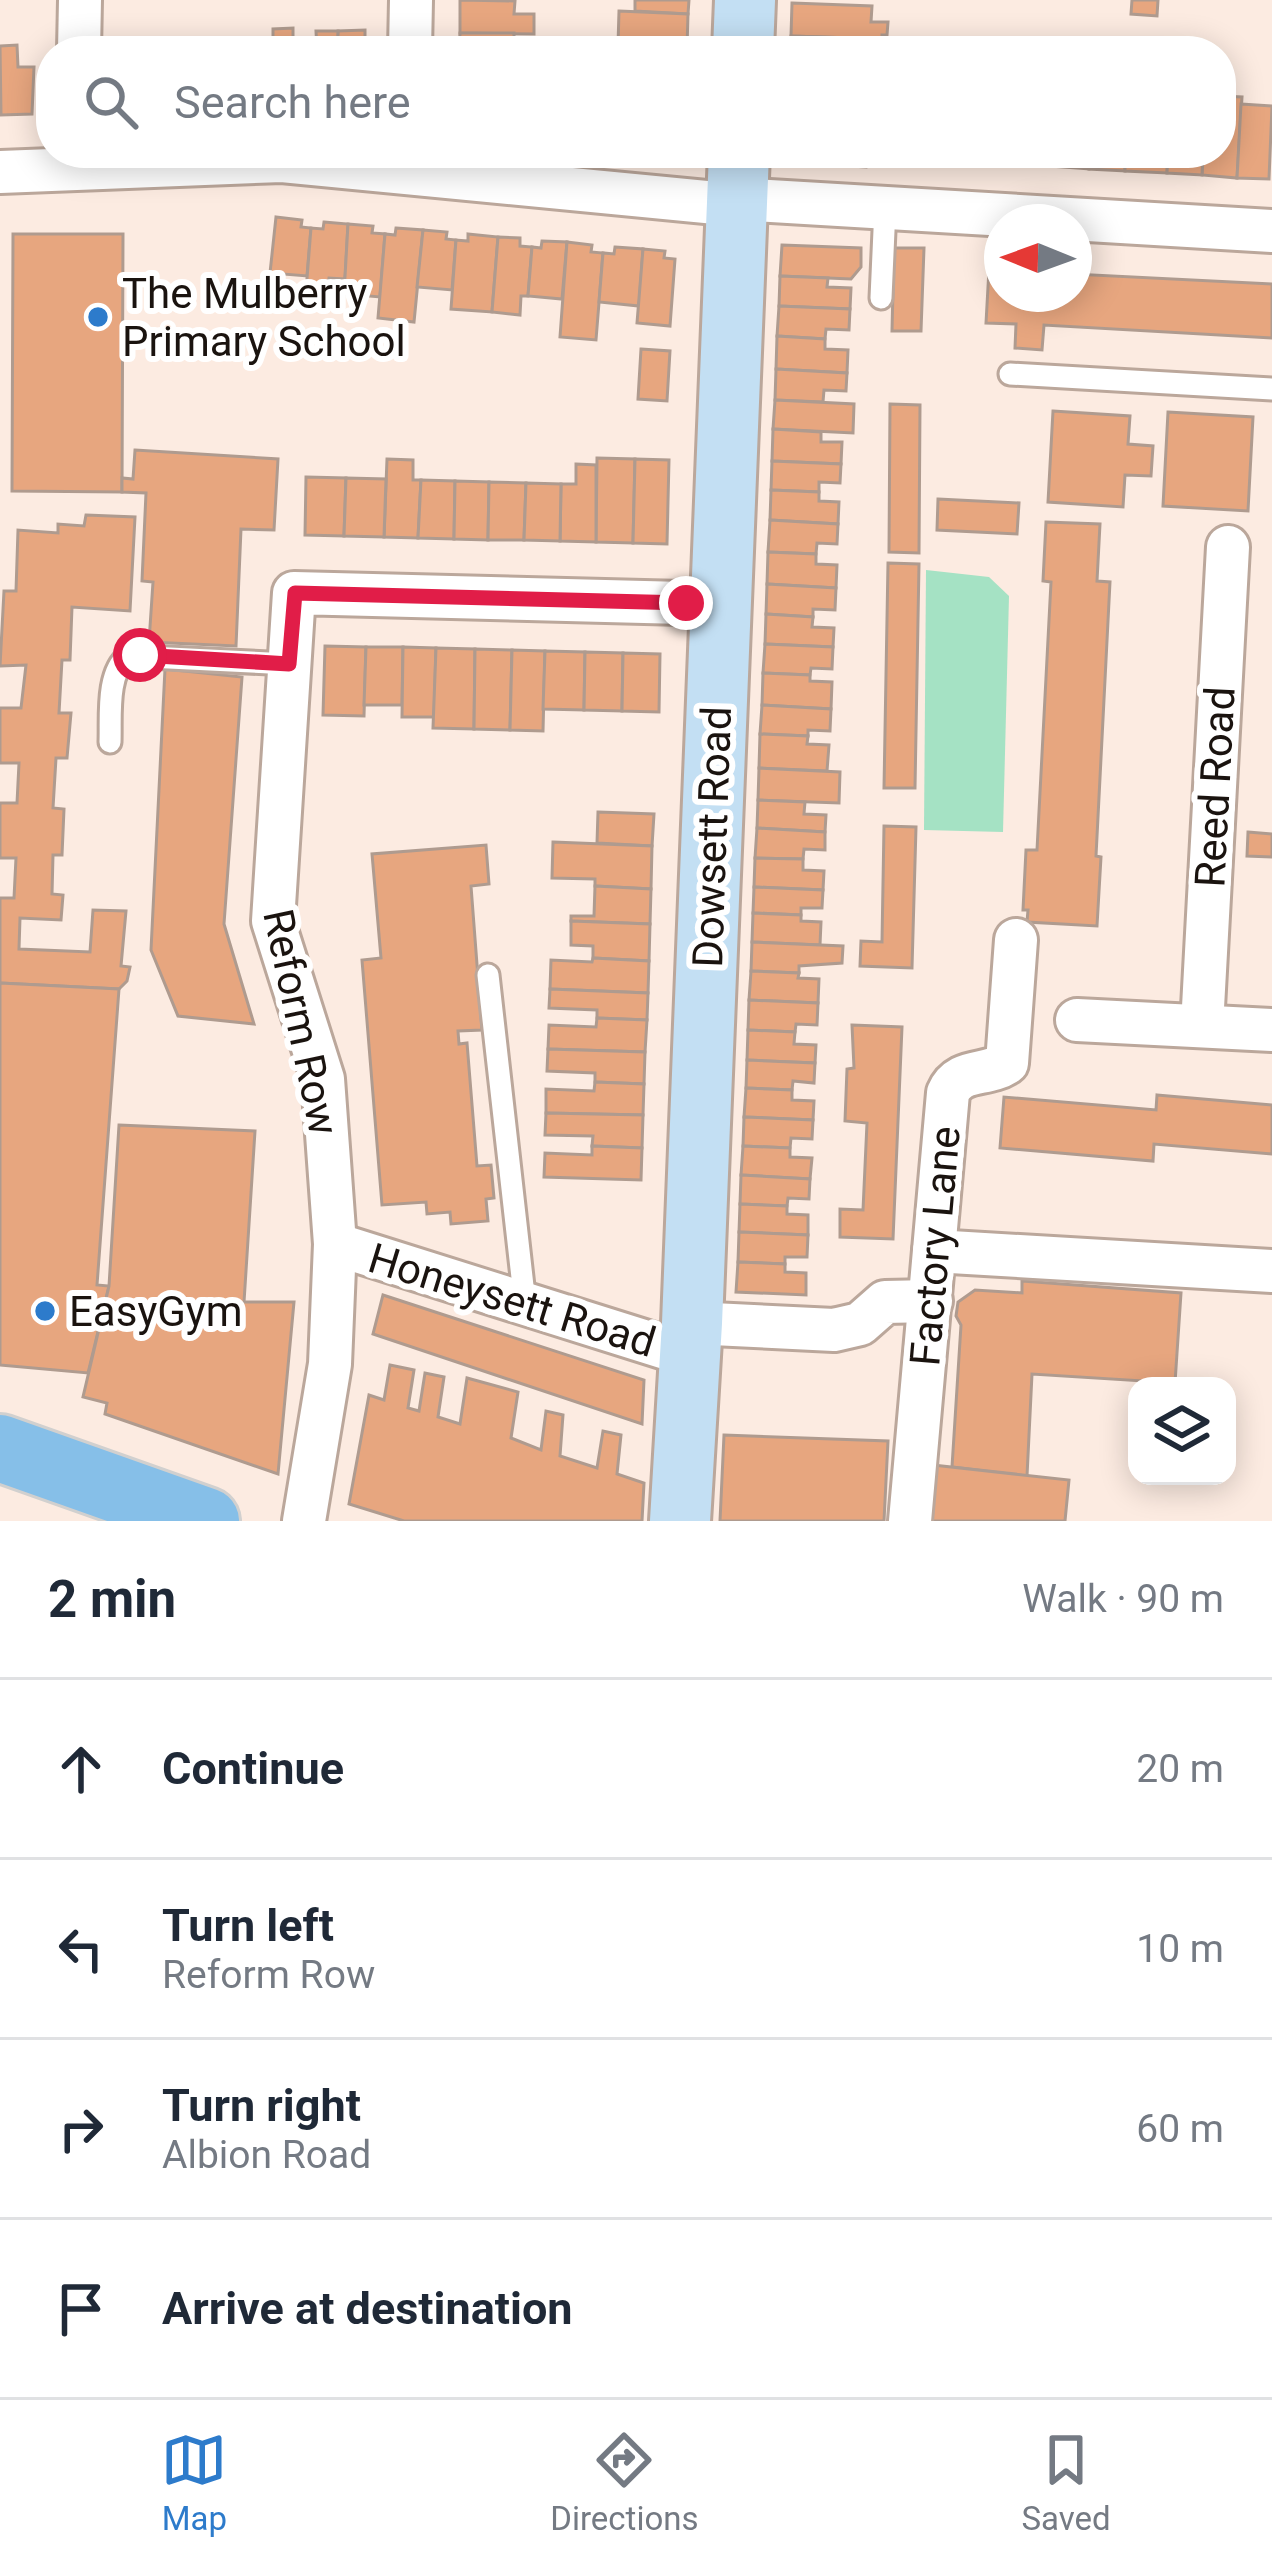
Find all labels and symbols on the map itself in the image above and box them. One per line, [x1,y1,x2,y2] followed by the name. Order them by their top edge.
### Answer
[984,204,1092,312] north arrow
[122,269,406,366] place label: The Mulberry Primary School
[85,304,111,330] marker: The Mulberry Primary School
[659,576,713,630] route end
[113,628,167,682] route start
[1185,685,1245,889] street label: Reed Road
[683,706,741,968] street label: Dowsett Road
[253,905,349,1139] street label: Reform Row
[900,1124,970,1368] street label: Factory Lane
[363,1233,661,1367] street label: Honeysett Road
[69,1287,243,1336] place label: EasyGym
[32,1298,58,1324] marker: EasyGym

